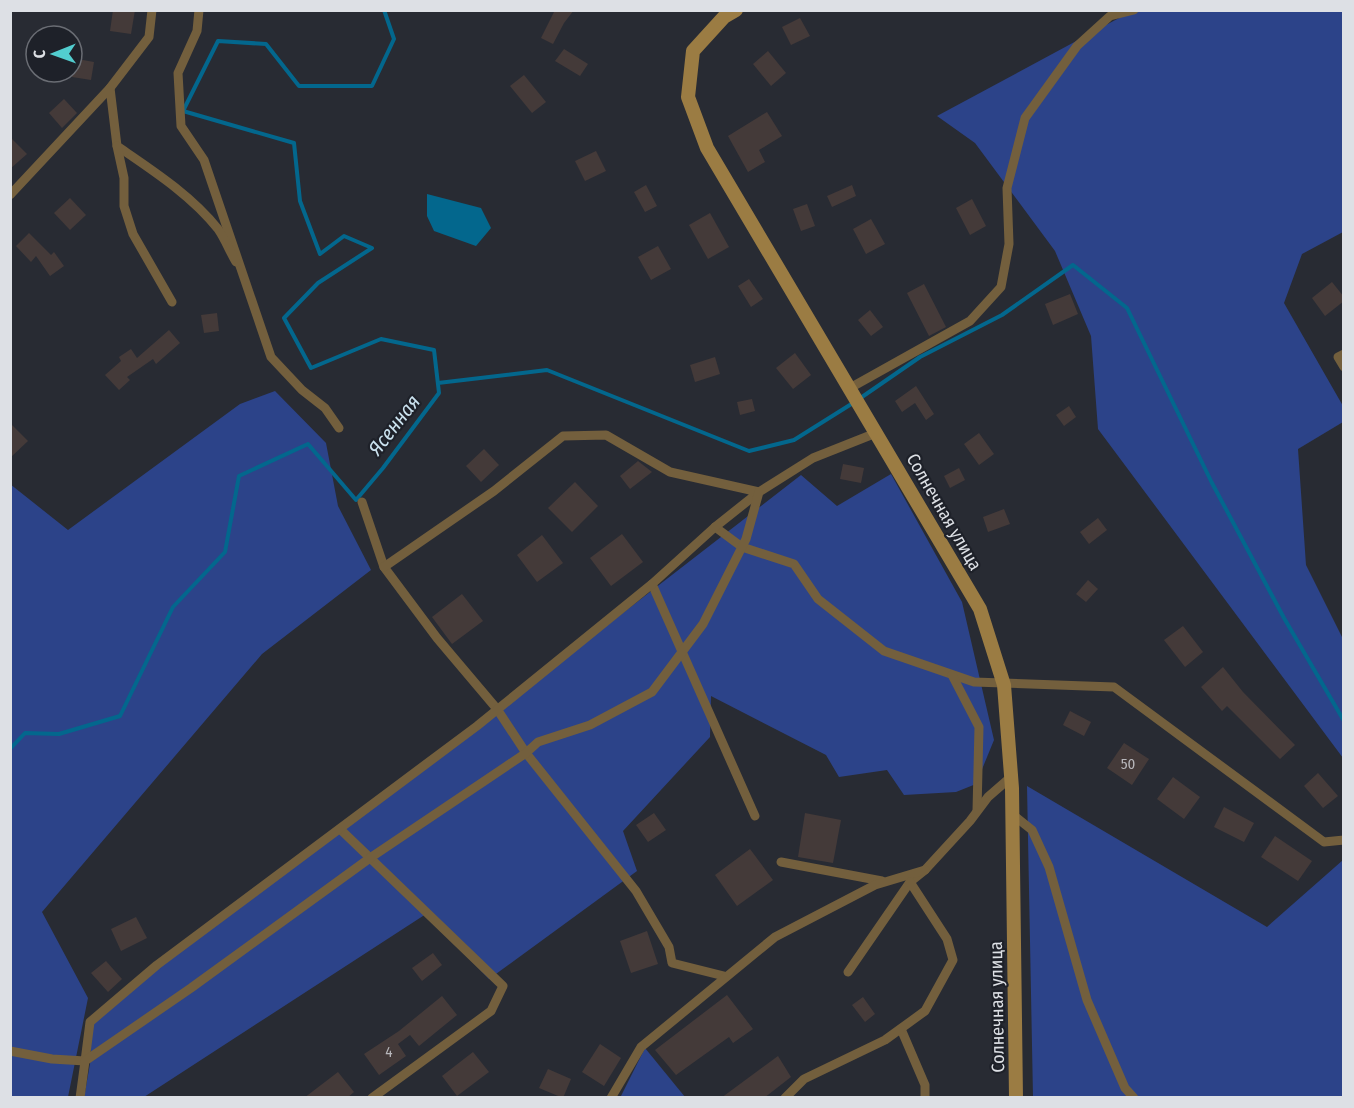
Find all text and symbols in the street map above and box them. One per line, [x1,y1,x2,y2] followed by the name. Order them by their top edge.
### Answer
[24,24,84,84] north arrow
[30,49,49,59] text: С
[362,390,425,461] water label: Ясенная
[902,450,986,575] street label: Солнечная улица
[1121,755,1135,773] house number: 50
[985,941,1009,1073] street label: Солнечная улица
[385,1043,393,1061] house number: 4

